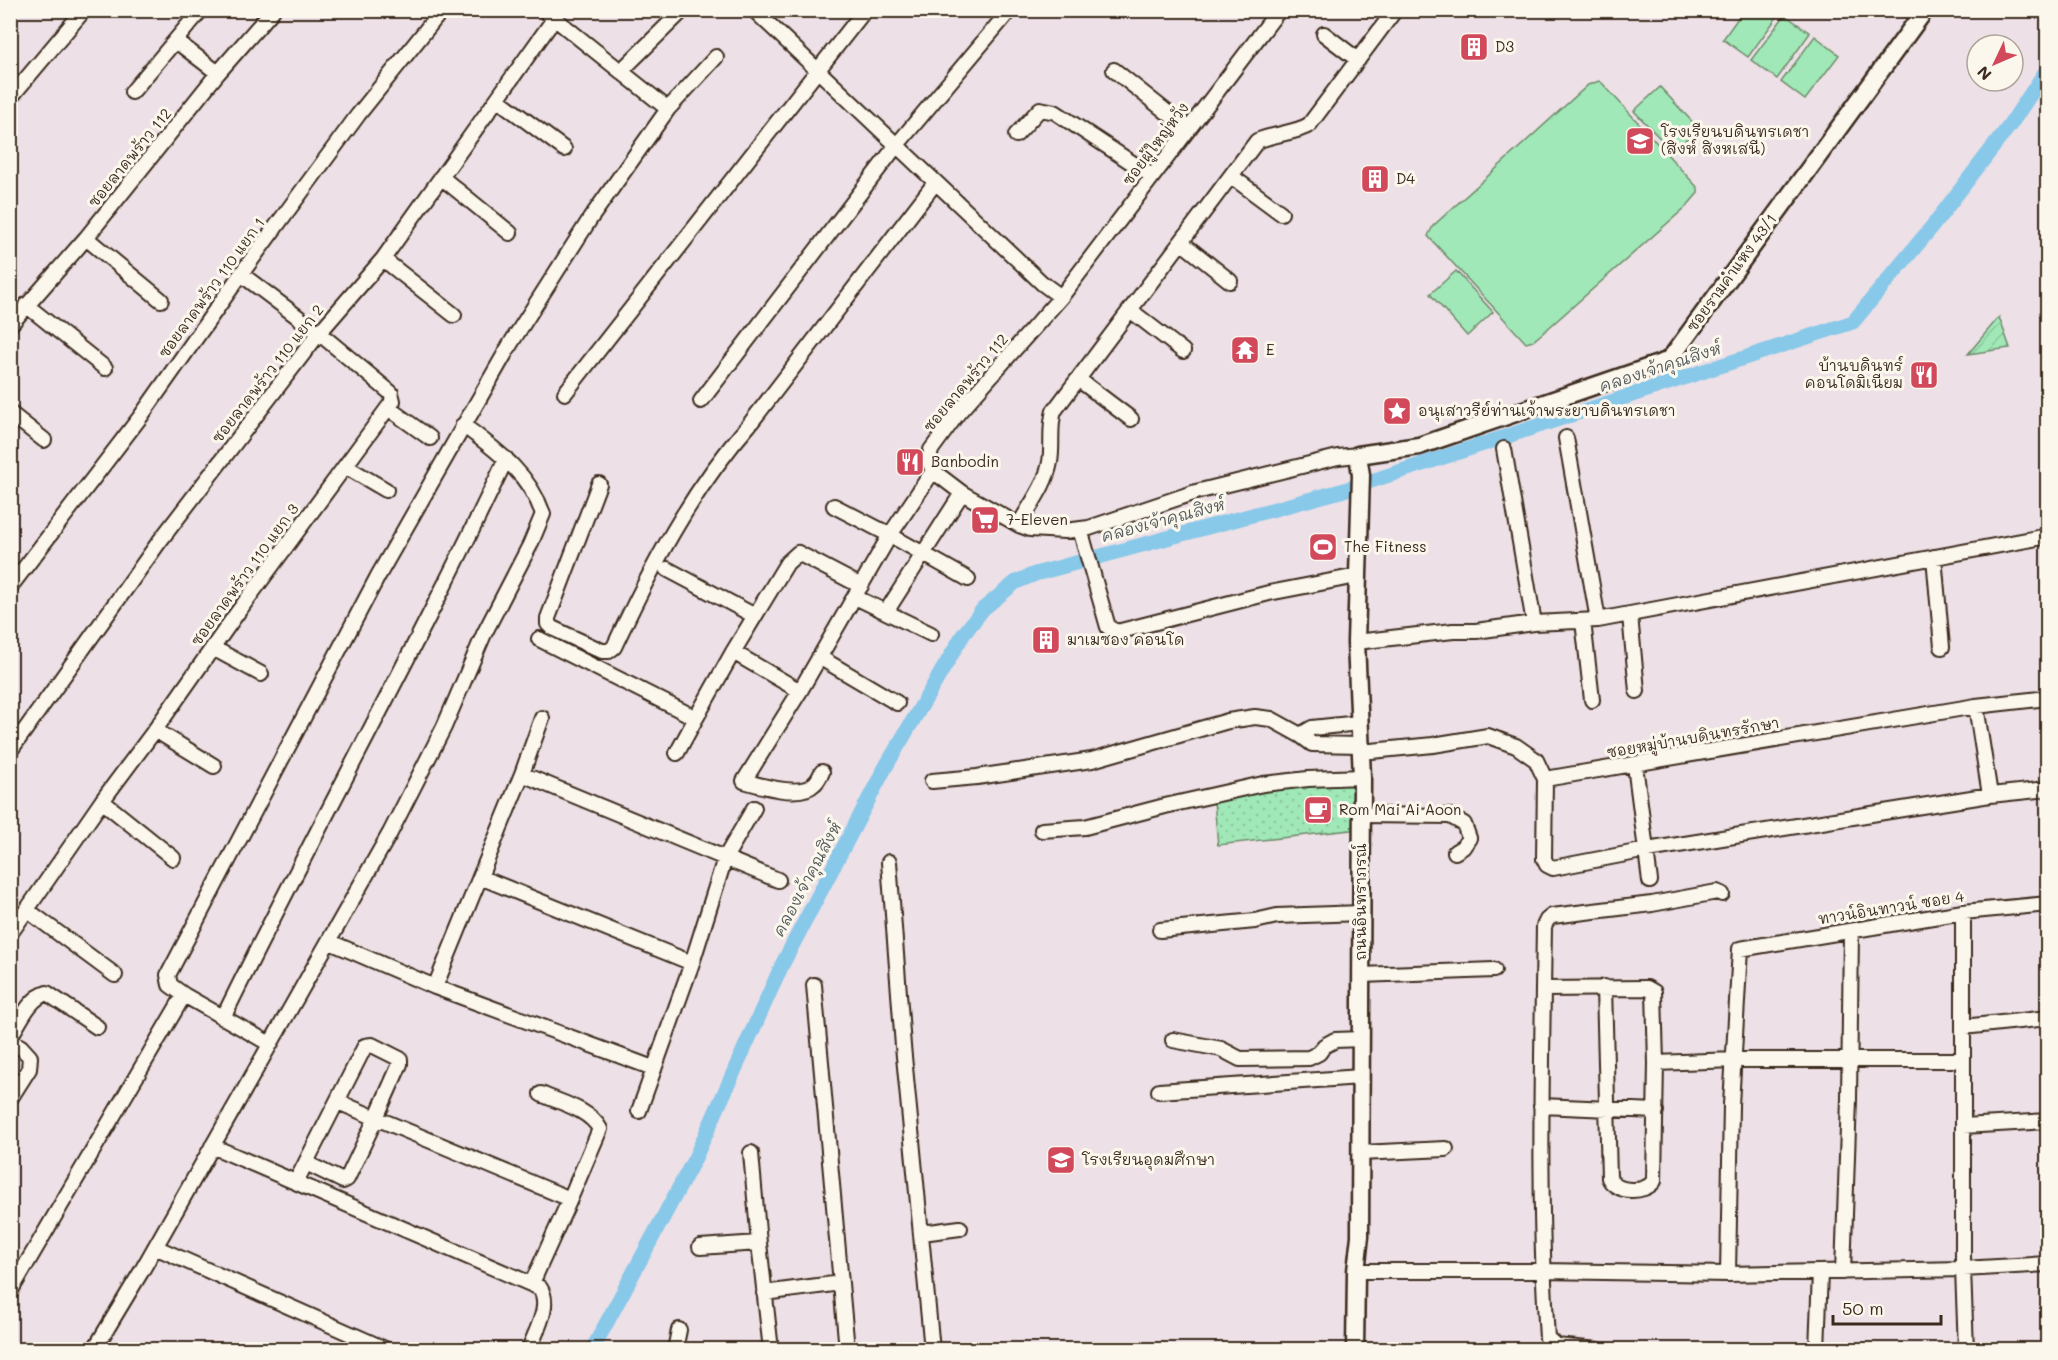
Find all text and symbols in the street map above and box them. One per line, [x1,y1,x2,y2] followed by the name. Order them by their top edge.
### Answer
[1458,31,1490,63] building icon: D3
[1965,33,2025,93] north arrow
[1495,36,1514,56] place label: D3
[1972,62,1996,85] text: N
[1117,97,1195,190] street label: ซอยผู้ใหญ่หวัง
[83,104,175,211] street label: ซอยลาดพร้าว 112
[1660,121,1809,158] place label: โรงเรียนบดินทรเดชา (สิงห์ สิงหเสนี)
[1624,125,1656,157] school or university icon: โรงเรียนบดินทรเดชา (สิงห์ สิงหเสนี)
[1359,163,1391,195] building icon: D4
[1396,168,1415,188] place label: D4
[1682,209,1781,335] street label: ซอยรามคำแหง 43/1
[153,213,269,362] street label: ซอยลาดพร้าว 110 แยก 1
[207,300,328,447] street label: ซอยลาดพร้าว 110 แยก 2
[918,329,1012,435] street label: ซอยลาดพร้าว 112
[1229,334,1261,366] temple icon: E
[1596,336,1726,399] water label: คลองเจ้าคุณสิงห์
[1266,339,1275,359] place label: E
[1805,355,1903,392] place label: บ้านบดินทร์ คอนโดมิเนียม
[1908,359,1940,391] restaurant icon: บ้านบดินทร์ คอนโดมิเนียม
[1381,395,1413,427] place icon: อนุเสาวรีย์ท่านเจ้าพระยาบดินทรเดชา
[1418,400,1675,422] place label: อนุเสาวรีย์ท่านเจ้าพระยาบดินทรเดชา
[894,446,926,478] restaurant icon: Banbodin
[931,451,999,471] place label: Banbodin
[1099,492,1229,549] water label: คลองเจ้าคุณสิงห์
[186,499,303,649] street label: ซอยลาดพร้าว 110 แยก 3
[969,504,1001,536] supermarket icon: 7-Eleven
[1006,509,1068,529] place label: 7-Eleven
[1307,531,1339,563] sports icon: The Fitness
[1344,536,1427,556] place label: The Fitness
[1030,624,1062,656] building icon: มาเมซอง คอนโด
[1067,629,1185,649] place label: มาเมซอง คอนโด
[1605,712,1781,764] street label: ซอยหมู่บ้านบดินทรรักษา
[1302,794,1334,826] cafe icon: Rom Mai Ai Aoon
[1339,799,1461,819] place label: Rom Mai Ai Aoon
[767,816,849,941] water label: คลองเจ้าคุณสิงห์
[1350,843,1370,961] street label: ถนนอินทราภรณ์
[1816,886,1966,928] street label: ทาวน์อินทาวน์ ซอย 4
[1045,1144,1077,1176] school or university icon: โรงเรียนอุดมศึกษา
[1081,1149,1215,1171] place label: โรงเรียนอุดมศึกษา
[1833,1288,1941,1326] scale bar
[1842,1296,1884,1320] text: 50 m

